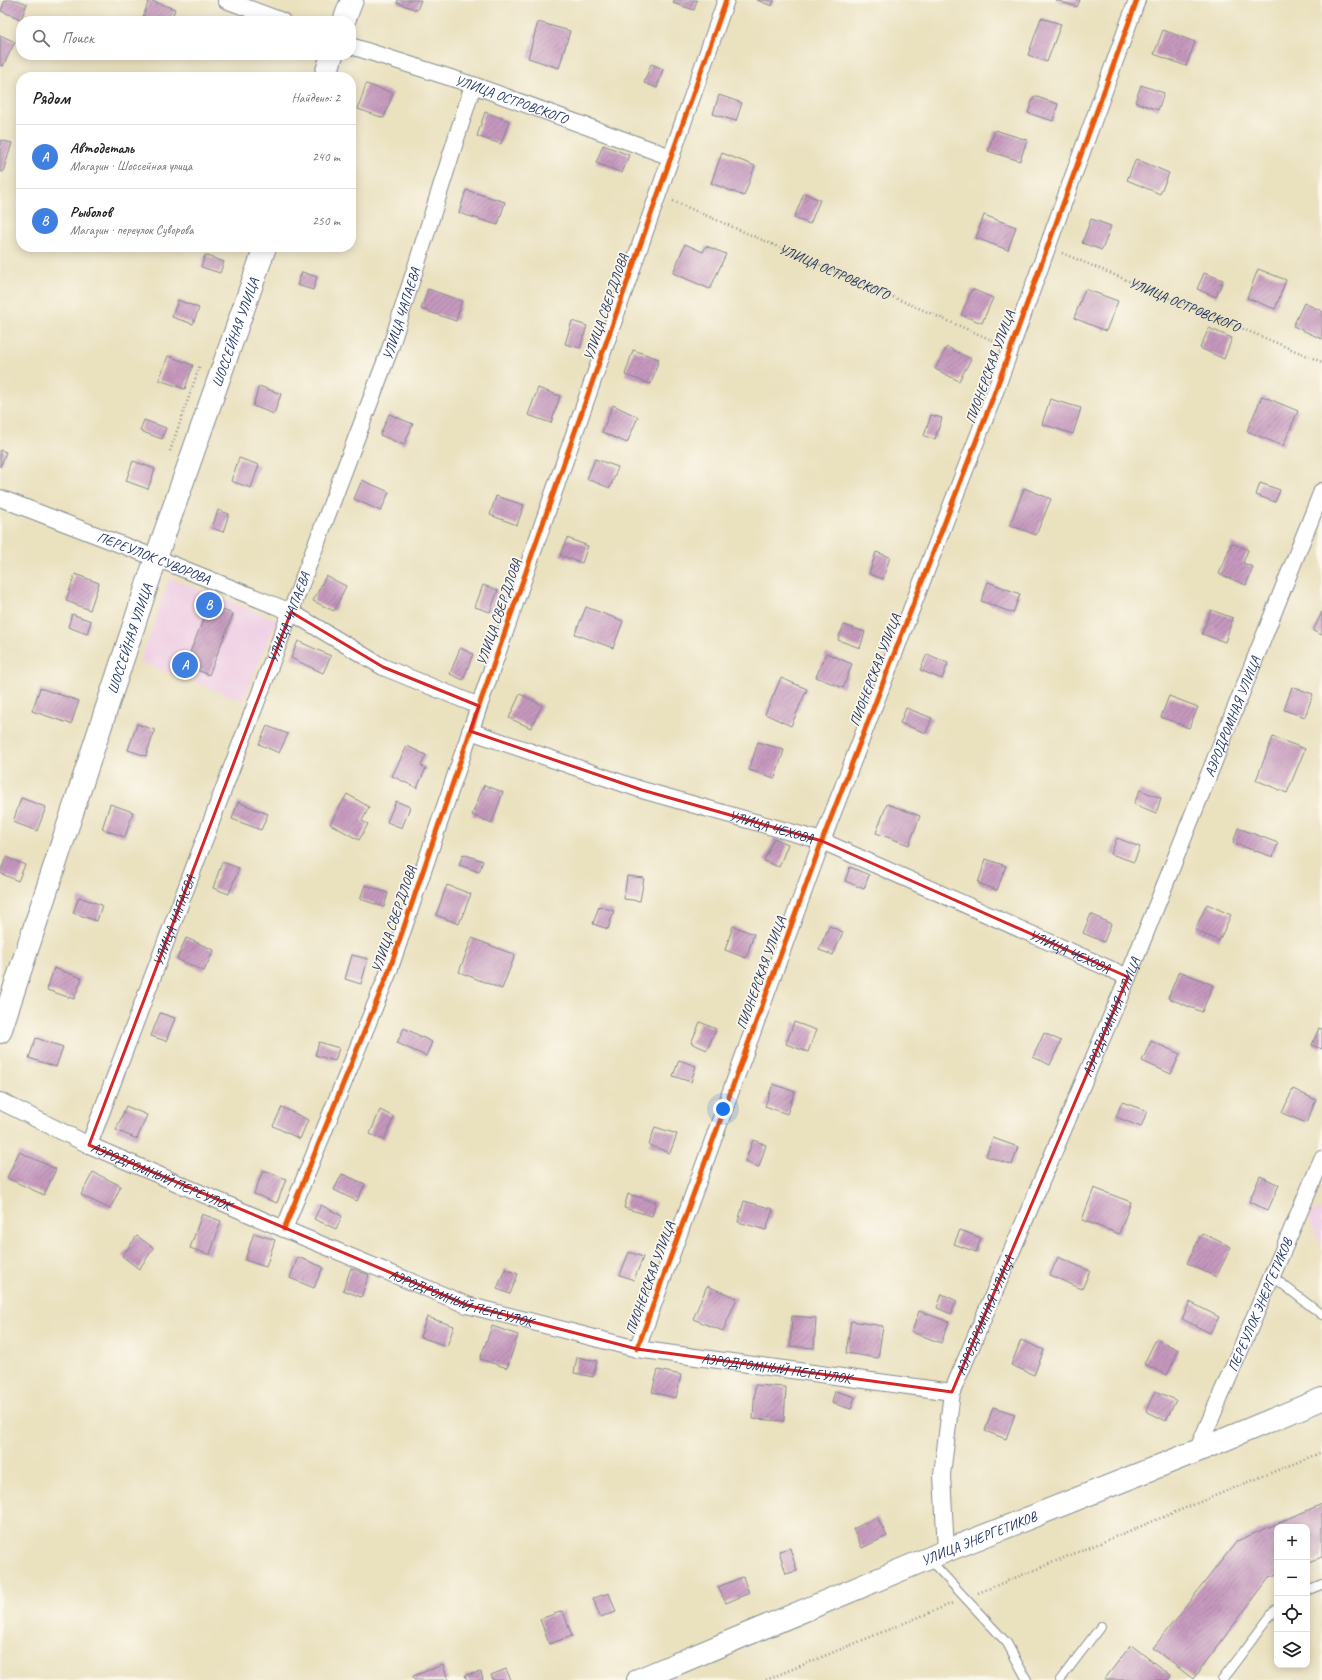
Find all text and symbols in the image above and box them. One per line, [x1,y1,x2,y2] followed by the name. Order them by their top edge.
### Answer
[16,16,356,60] search box
[30,27,52,49] icon: search
[62,29,94,48] text: Поиск
[453,71,572,128] street label: УЛИЦА ОСТРОВСКОГО
[32,88,70,109] text: Рядом
[292,90,340,106] text: Найдено: 2
[70,139,134,158] text: Автодеталь
[42,149,48,165] text: A
[312,149,340,165] text: 240 m
[70,158,192,174] text: Магазин · Шоссейная улица
[70,203,112,222] text: Рыболов
[42,213,48,229] text: B
[312,213,340,229] text: 250 m
[70,222,194,238] text: Магазин · переулок Суворова
[777,240,894,304] street label: УЛИЦА ОСТРОВСКОГО
[580,251,633,362] street label: УЛИЦА СВЕРДЛОВА
[378,265,424,362] street label: УЛИЦА ЧАПАЕВА
[1127,274,1245,336] street label: УЛИЦА ОСТРОВСКОГО
[208,275,262,389] street label: ШОССЕЙНАЯ УЛИЦА
[962,307,1019,426] street label: ПИОНЕРСКАЯ УЛИЦА
[95,528,214,588] street label: ПЕРЕУЛОК СУВОРОВА
[473,556,526,667] street label: УЛИЦА СВЕРДЛОВА
[264,569,314,665] street label: УЛИЦА ЧАПАЕВА
[103,581,156,696] street label: ШОССЕЙНАЯ УЛИЦА
[196,590,222,620] pin: B
[846,611,905,729] street label: ПИОНЕРСКАЯ УЛИЦА
[172,650,198,680] pin: A
[1200,653,1264,779] street label: АЭРОДРОМНАЯ УЛИЦА
[727,807,816,847] street label: УЛИЦА ЧЕХОВА
[368,863,421,974] street label: УЛИЦА СВЕРДЛОВА
[149,872,199,968] street label: УЛИЦА ЧАПАЕВА
[733,913,790,1032] street label: ПИОНЕРСКАЯ УЛИЦА
[1027,926,1114,977] street label: УЛИЦА ЧЕХОВА
[1078,954,1144,1079] street label: АЭРОДРОМНАЯ УЛИЦА
[713,1099,733,1119] your location
[89,1138,237,1215] street label: АЭРОДРОМНЫЙ ПЕРЕУЛОК
[622,1218,679,1337] street label: ПИОНЕРСКАЯ УЛИЦА
[1224,1234,1296,1374] street label: ПЕРЕУЛОК ЭНЕРГЕТИКОВ
[952,1252,1018,1377] street label: АЭРОДРОМНАЯ УЛИЦА
[387,1265,538,1331] street label: АЭРОДРОМНЫЙ ПЕРЕУЛОК
[700,1349,855,1387] street label: АЭРОДРОМНЫЙ ПЕРЕУЛОК
[918,1507,1041,1569] street label: УЛИЦА ЭНЕРГЕТИКОВ
[1274,1524,1310,1668] map controls
[1274,1524,1310,1560] button: +
[1274,1560,1310,1596] button: −
[1274,1596,1310,1632] button: locate
[1274,1632,1310,1668] button: layers

